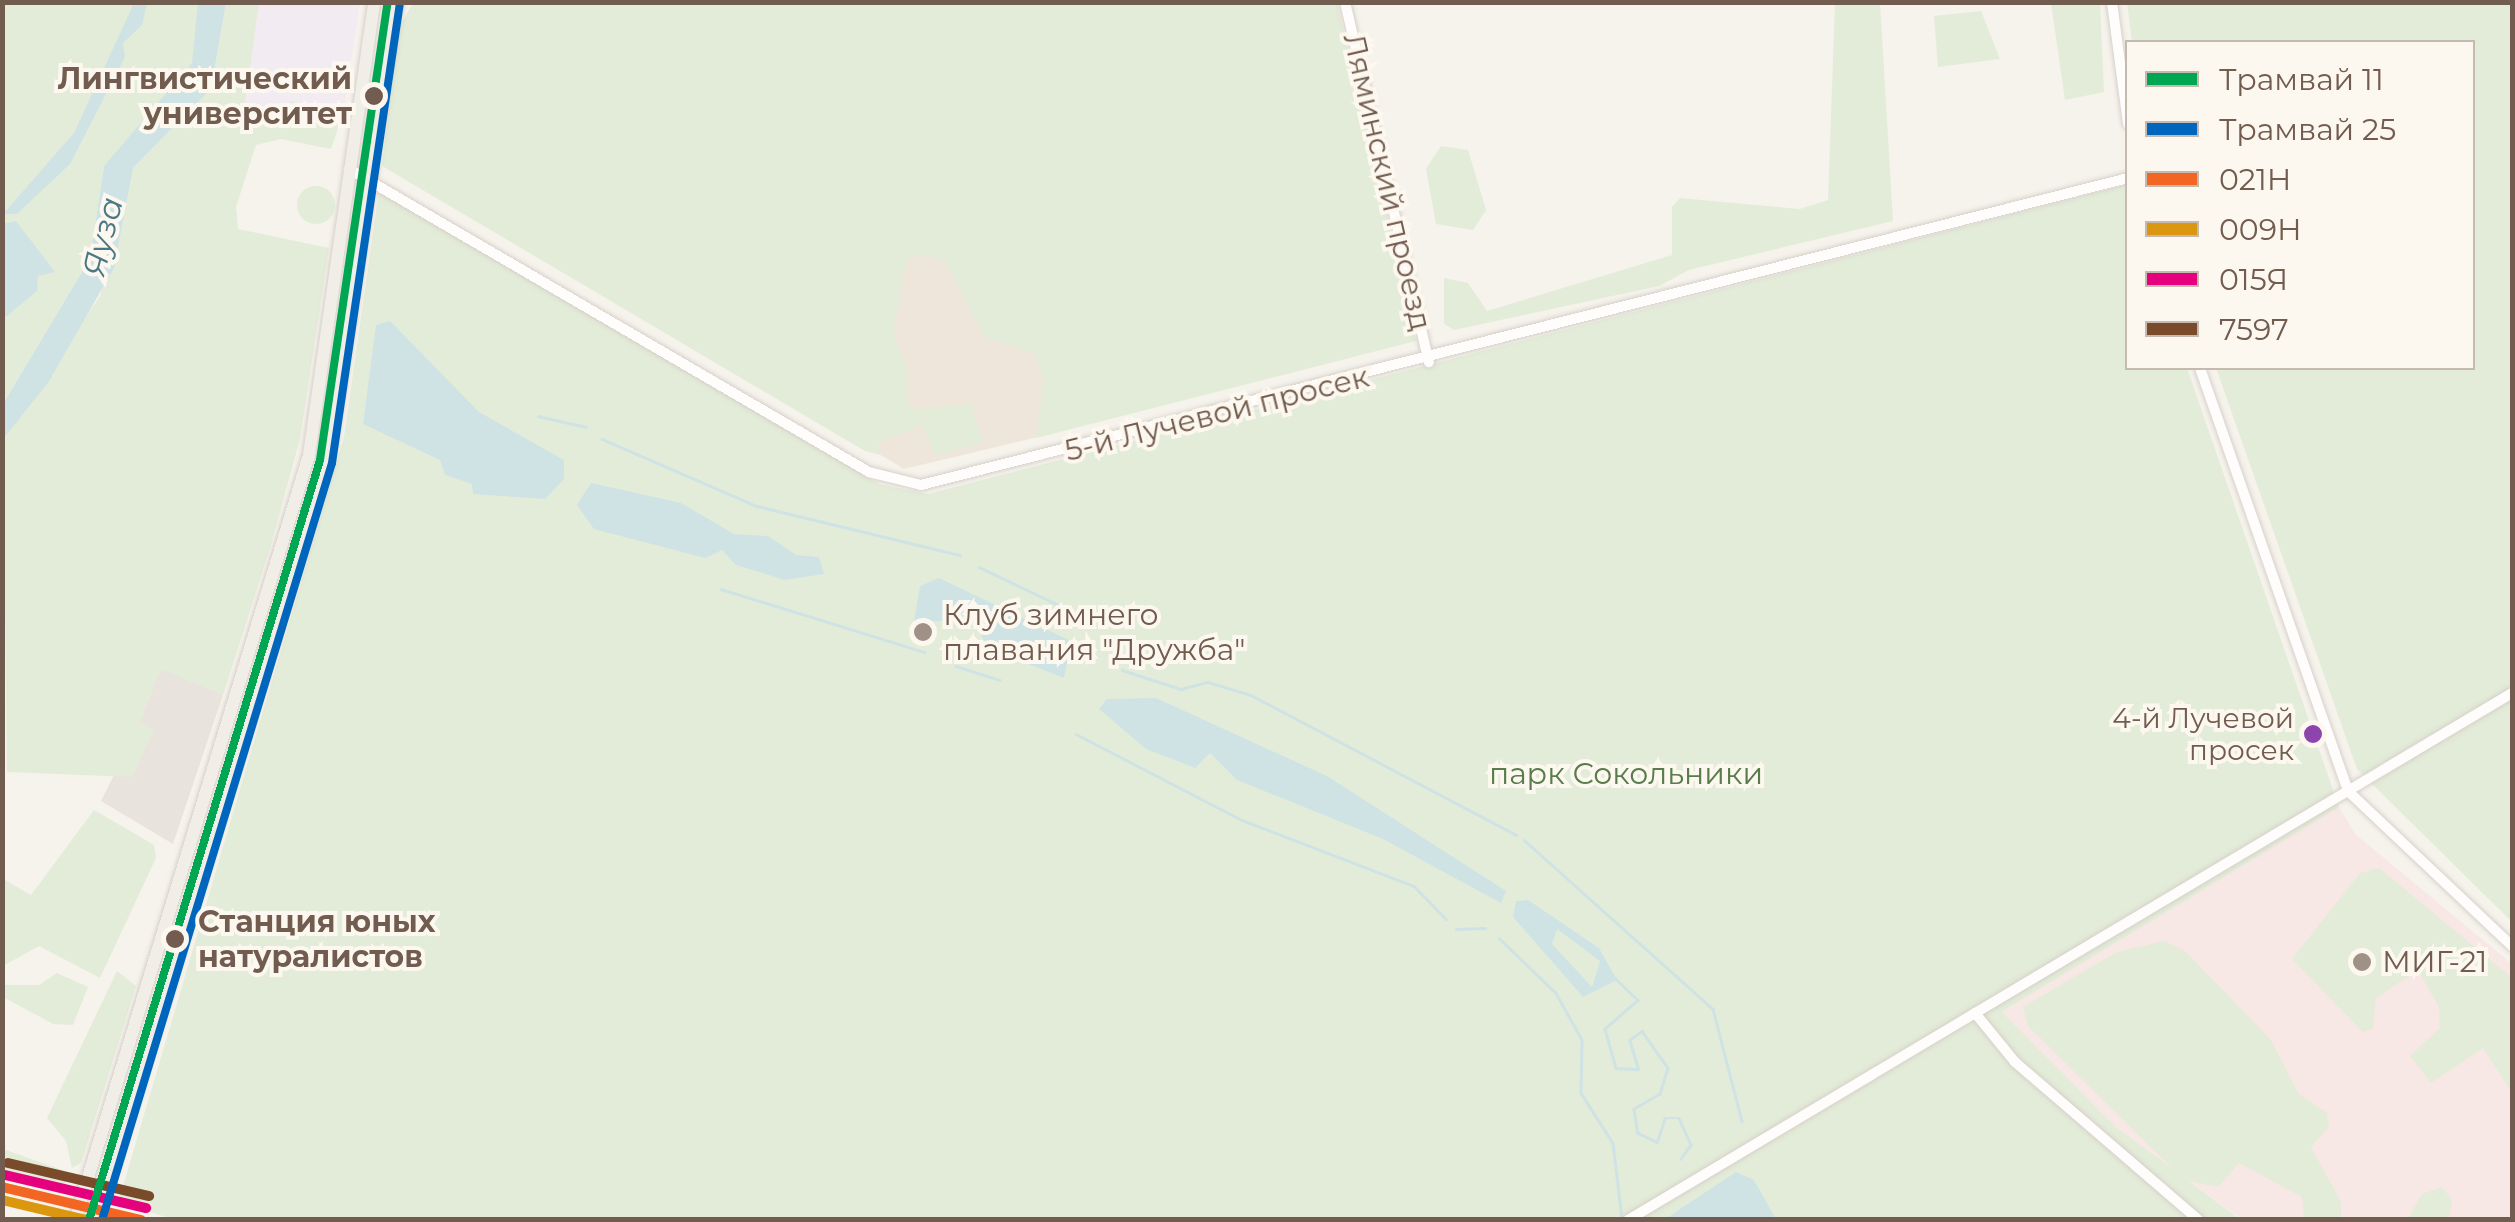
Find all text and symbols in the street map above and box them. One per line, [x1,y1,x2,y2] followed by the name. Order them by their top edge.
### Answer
[1335,30,1439,334] street label: Ляминский проезд
[2125,40,2475,370] legend
[58,61,352,132] place label: Лингвистический университет
[2219,61,2384,98] text: Трамвай 11
[361,83,387,109] marker: Лингвистический университет
[2219,111,2396,148] text: Трамвай 25
[2219,161,2291,198] text: 021Н
[75,193,131,281] water label: Яуза
[2219,211,2302,248] text: 009Н
[2219,261,2288,298] text: 015Я
[2219,311,2289,348] text: 7597
[1061,359,1373,469] street label: 5-й Лучевой просек
[943,597,1245,668] place label: Клуб зимнего плавания "Дружба"
[912,621,934,643] marker: Клуб зимнего плавания "Дружба"
[2112,701,2294,767] place label: 4-й Лучевой просек
[2303,724,2323,744] marker: 4-й Лучевой просек
[1489,756,1763,792] park label: парк Сокольники
[198,904,436,974] place label: Станция юных натуралистов
[162,926,188,952] marker: Станция юных натуралистов
[2382,944,2487,980] place label: МИГ-21
[2351,951,2373,973] marker: МИГ-21

